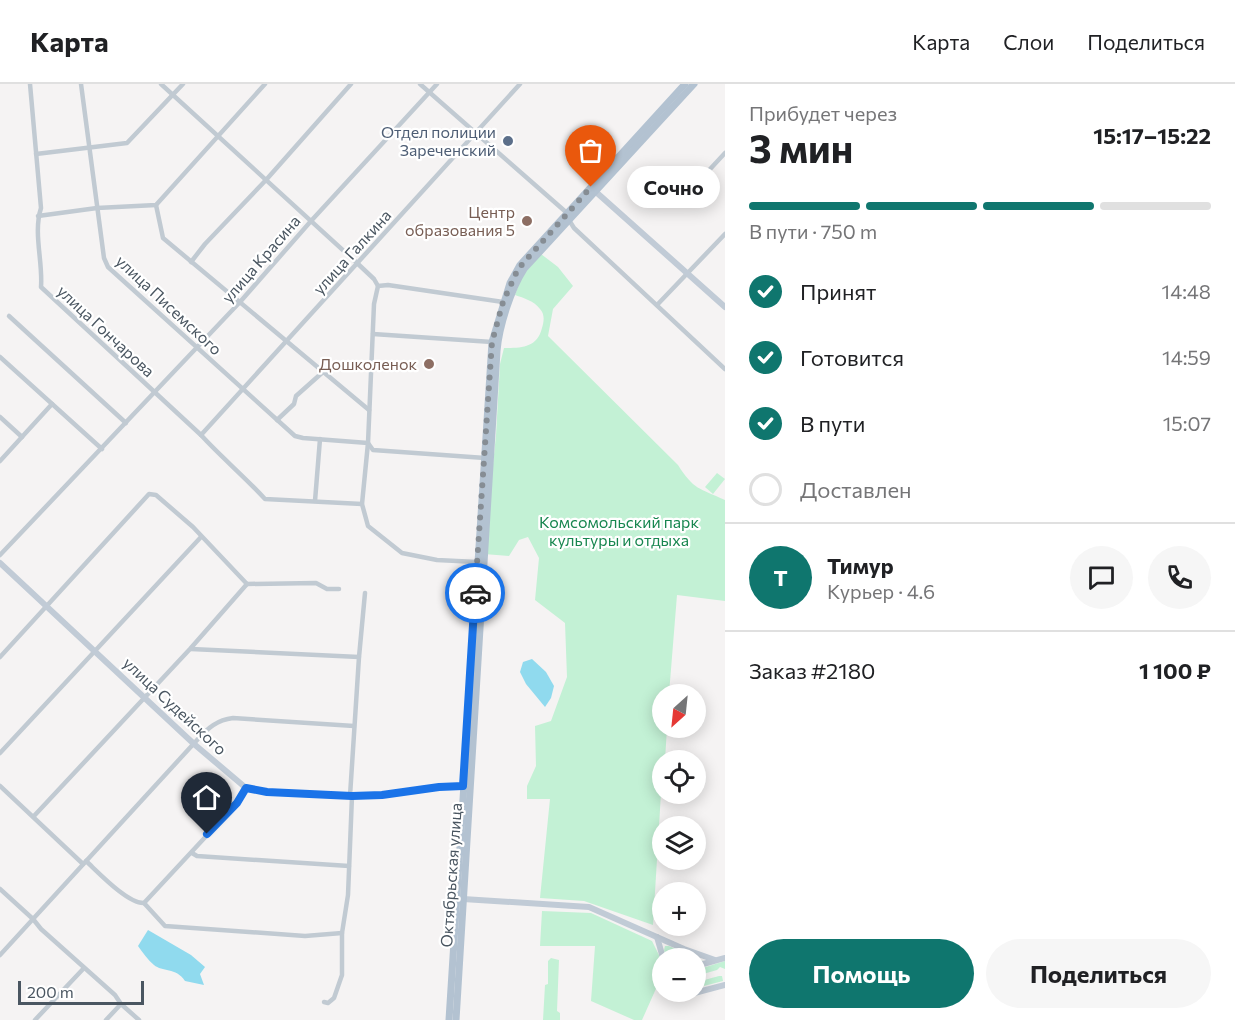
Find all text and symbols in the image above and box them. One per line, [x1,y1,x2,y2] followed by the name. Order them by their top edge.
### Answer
[30,24,109,58] text: Карта
[912,29,970,54] text: Карта
[1003,29,1054,54] text: Слои
[1087,29,1205,54] text: Поделиться
[749,101,897,125] text: Прибудет через
[381,122,496,159] place label: Отдел полиции Зареченский
[1093,122,1211,149] text: 15:17–15:22
[749,123,853,171] text: 3 мин
[565,125,616,187] pin
[501,134,515,148] marker: Отдел полиции Зареченский
[574,134,607,167] icon: bag
[627,166,720,208] callout: Сочно
[643,175,704,199] text: Сочно
[405,202,515,239] place label: Центр образования 5
[309,205,395,298] street label: улица Галкина
[217,211,304,306] street label: улица Красина
[520,214,534,228] marker: Центр образования 5
[749,219,877,243] text: В пути · 750 m
[112,251,226,359] street label: улица Писемского
[749,275,782,308] icon: check
[800,278,876,305] text: Принят
[1162,279,1211,303] text: 14:48
[54,281,159,380] street label: улица Гончарова
[749,341,782,374] icon: check
[800,344,904,371] text: Готовится
[1162,345,1211,369] text: 14:59
[319,354,417,373] place label: Дошколенок
[422,357,436,371] marker: Дошколенок
[749,407,782,440] icon: check
[800,410,865,437] text: В пути
[1163,411,1211,435] text: 15:07
[800,476,912,503] text: Доставлен
[539,512,699,549] park label: Комсомольский парк культуры и отдыха
[1070,546,1133,609] button: chat
[1148,546,1211,609] button: phone
[827,552,894,579] text: Тимур
[445,563,505,623] courier
[773,564,788,591] text: Т
[459,577,492,610] icon: car
[827,579,935,603] text: Курьер · 4.6
[120,653,231,758] street label: улица Судейского
[749,657,875,684] text: Заказ #2180
[1139,657,1211,684] text: 1 100 ₽
[652,684,706,738] north arrow
[652,684,706,1002] map controls
[652,750,706,804] button: locate
[181,772,232,834] pin
[190,781,223,814] icon: home
[436,802,465,948] street label: Октябрьская улица
[652,816,706,870] button: layers
[652,882,706,936] button: +
[749,939,974,1008] button: Помощь
[986,939,1211,1008] button: Поделиться
[652,948,706,1002] button: −
[18,978,144,1006] scale bar
[27,982,74,1001] text: 200 m

